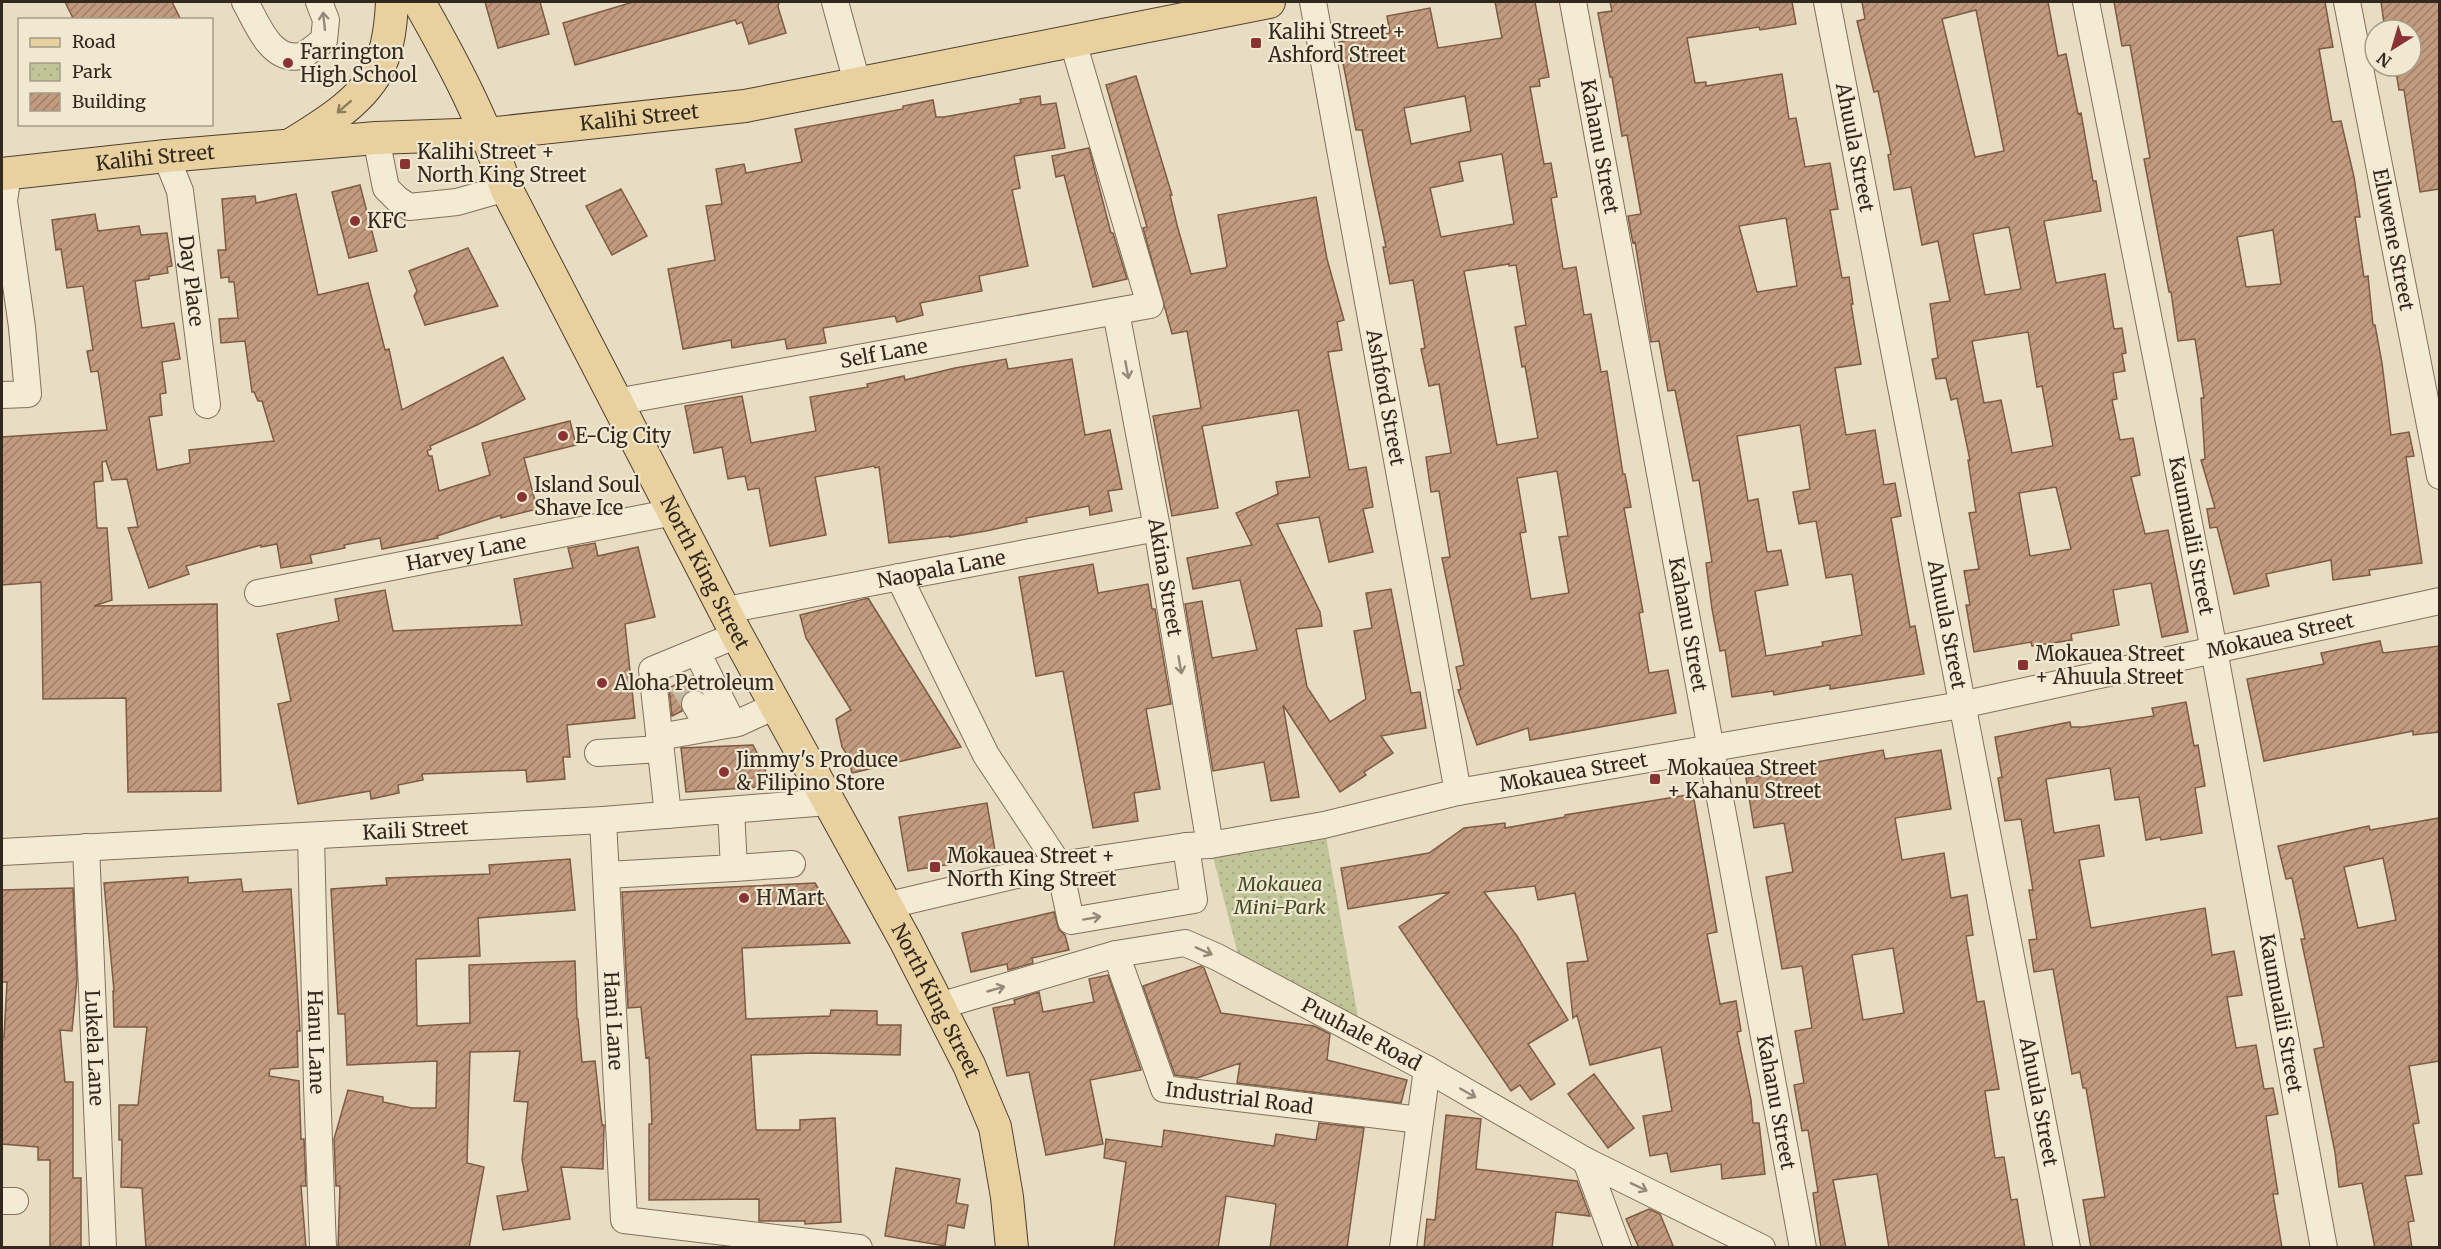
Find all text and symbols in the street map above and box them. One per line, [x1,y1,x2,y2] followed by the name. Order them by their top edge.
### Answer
[318,11,329,31] one-way arrow
[18,18,213,126] legend
[2363,18,2423,78] north arrow
[1267,19,1406,67] place label: Kalihi Street + Ashford Street
[72,30,116,53] text: Road
[1249,36,1263,50] marker: Kalihi Street + Ashford Street
[300,39,417,87] place label: Farrington High School
[2373,48,2395,72] text: N
[281,56,295,70] marker: Farrington High School
[72,60,113,83] text: Park
[1576,77,1625,216] street label: Kahanu Street
[1831,80,1880,214] street label: Ahuula Street
[72,90,146,113] text: Building
[578,98,700,136] street label: Kalihi Street
[337,100,352,114] one-way arrow
[94,139,216,176] street label: Kalihi Street
[417,139,587,187] place label: Kalihi Street + North King Street
[398,157,412,171] marker: Kalihi Street + North King Street
[2368,166,2420,313] street label: Eluwene Street
[367,208,407,233] place label: KFC
[348,214,362,228] marker: KFC
[174,233,210,328] street label: Day Place
[1361,326,1411,468] street label: Ashford Street
[838,333,929,373] street label: Self Lane
[1122,359,1133,379] one-way arrow
[575,423,672,448] place label: E-Cig City
[556,429,570,443] marker: E-Cig City
[2164,454,2220,617] street label: Kaumualii Street
[534,472,640,520] place label: Island Soul Shave Ice
[515,490,529,504] marker: Island Soul Shave Ice
[655,492,756,654] street label: North King Street
[1143,515,1188,639] street label: Akina Street
[404,528,528,576] street label: Harvey Lane
[875,544,1007,593] street label: Naopala Lane
[1664,555,1713,694] street label: Kahanu Street
[1923,557,1972,691] street label: Ahuula Street
[2204,607,2356,663] street label: Mokauea Street
[2035,641,2185,689] place label: Mokauea Street + Ahuula Street
[1175,655,1186,674] one-way arrow
[2016,658,2030,672] marker: Mokauea Street + Ahuula Street
[613,670,775,695] place label: Aloha Petroleum
[595,676,609,690] marker: Aloha Petroleum
[1497,746,1649,797] street label: Mokauea Street
[735,747,898,795] place label: Jimmy's Produce & Filipino Store
[1667,755,1822,803] place label: Mokauea Street + Kahanu Street
[717,765,731,779] marker: Jimmy's Produce & Filipino Store
[1648,772,1662,786] marker: Mokauea Street + Kahanu Street
[362,814,469,845] street label: Kaili Street
[947,843,1117,891] place label: Mokauea Street + North King Street
[928,860,942,874] marker: Mokauea Street + North King Street
[1233,871,1326,919] park label: Mokauea Mini-Park
[756,885,824,910] place label: H Mart
[737,891,751,905] marker: H Mart
[1082,912,1101,923] one-way arrow
[886,919,986,1081] street label: North King Street
[2254,932,2308,1095] street label: Kaumualii Street
[1194,946,1212,957] one-way arrow
[599,971,629,1071] street label: Hani Lane
[986,983,1005,995] one-way arrow
[80,989,110,1106] street label: Lukela Lane
[303,990,330,1095] street label: Hanu Lane
[1298,992,1426,1076] street label: Puuhale Road
[1752,1033,1801,1172] street label: Kahanu Street
[2014,1034,2064,1168] street label: Ahuula Street
[1164,1076,1315,1119] street label: Industrial Road
[1459,1087,1476,1099] one-way arrow
[1629,1182,1647,1194] one-way arrow

